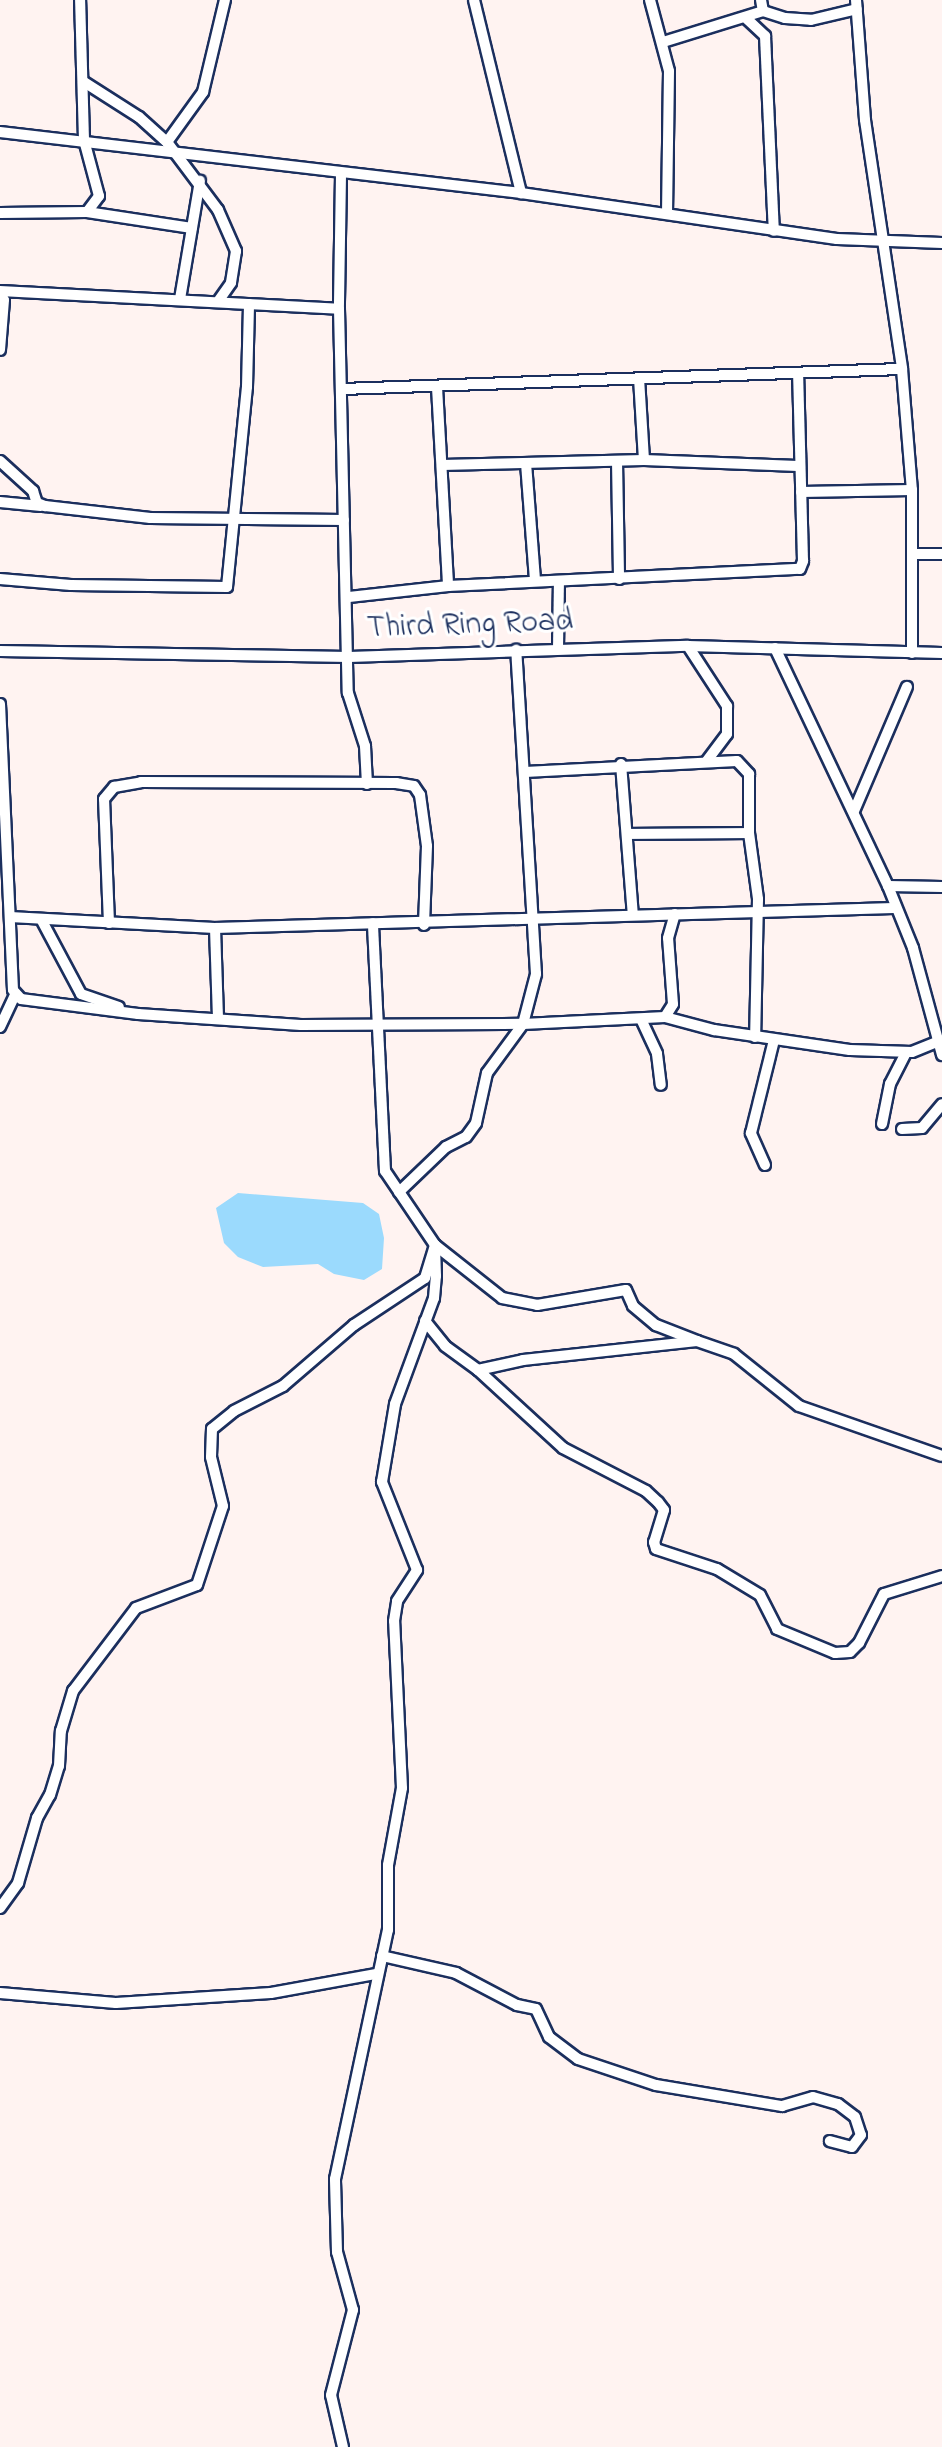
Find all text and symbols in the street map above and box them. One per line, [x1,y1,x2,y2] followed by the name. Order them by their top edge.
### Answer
[366,603,574,649] street label: Third Ring Road

